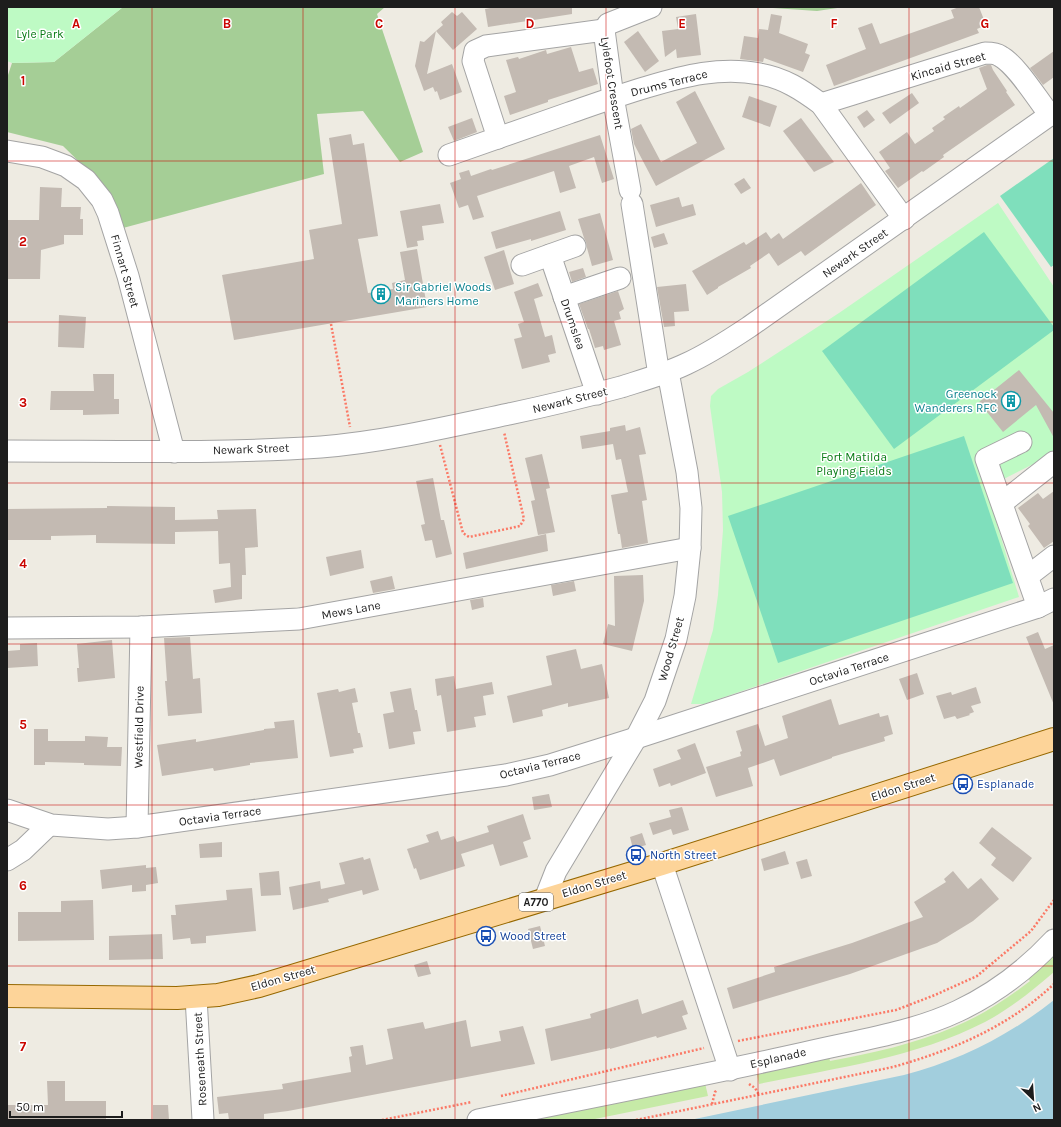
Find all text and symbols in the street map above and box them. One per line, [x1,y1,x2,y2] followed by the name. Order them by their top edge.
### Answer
[72,16,80,31] text: A
[223,16,231,31] text: B
[375,16,383,31] text: C
[526,16,535,31] text: D
[678,16,686,31] text: E
[830,16,838,31] text: F
[981,16,989,31] text: G
[16,27,64,41] park label: Lyle Park
[598,36,626,131] street label: Lylefoot Crescent
[909,48,988,83] street label: Kincaid Street
[629,67,709,99] street label: Drums Terrace
[21,73,25,88] text: 1
[820,225,891,281] street label: Newark Street
[108,233,142,310] street label: Finnart Street
[19,234,27,249] text: 2
[395,280,492,308] place label: Sir Gabriel Woods Mariners Home
[370,283,392,305] building icon: Sir Gabriel Woods Mariners Home
[558,297,588,351] street label: Drumslea
[531,384,609,416] street label: Newark Street
[915,387,997,415] place label: Greenock Wanderers RFC
[1000,390,1022,412] building icon: Greenock Wanderers RFC
[19,395,27,410] text: 3
[212,441,290,457] street label: Newark Street
[816,450,892,478] park label: Fort Matilda Playing Fields
[19,556,27,571] text: 4
[320,598,382,622] street label: Mews Lane
[655,615,687,683] street label: Wood Street
[807,650,891,688] street label: Octavia Terrace
[131,686,147,768] street label: Westfield Drive
[19,717,27,732] text: 5
[498,748,582,782] street label: Octavia Terrace
[869,770,937,804] street label: Eldon Street
[952,773,974,795] bus stop icon: Esplanade
[977,777,1034,791] place label: Esplanade
[178,803,262,829] street label: Octavia Terrace
[625,844,647,866] bus stop icon: North Street
[650,848,717,862] place label: North Street
[560,867,628,900] street label: Eldon Street
[19,878,27,893] text: 6
[519,893,553,911] road number: A770
[475,925,497,947] bus stop icon: Wood Street
[500,929,567,943] place label: Wood Street
[249,962,318,994] street label: Eldon Street
[191,1011,209,1106] street label: Roseneath Street
[20,1039,27,1054] text: 7
[749,1045,807,1071] street label: Esplanade
[1013,1079,1053,1119] north arrow
[10,1093,122,1119] scale bar
[16,1100,44,1114] text: 50 m
[1031,1100,1043,1115] text: N

